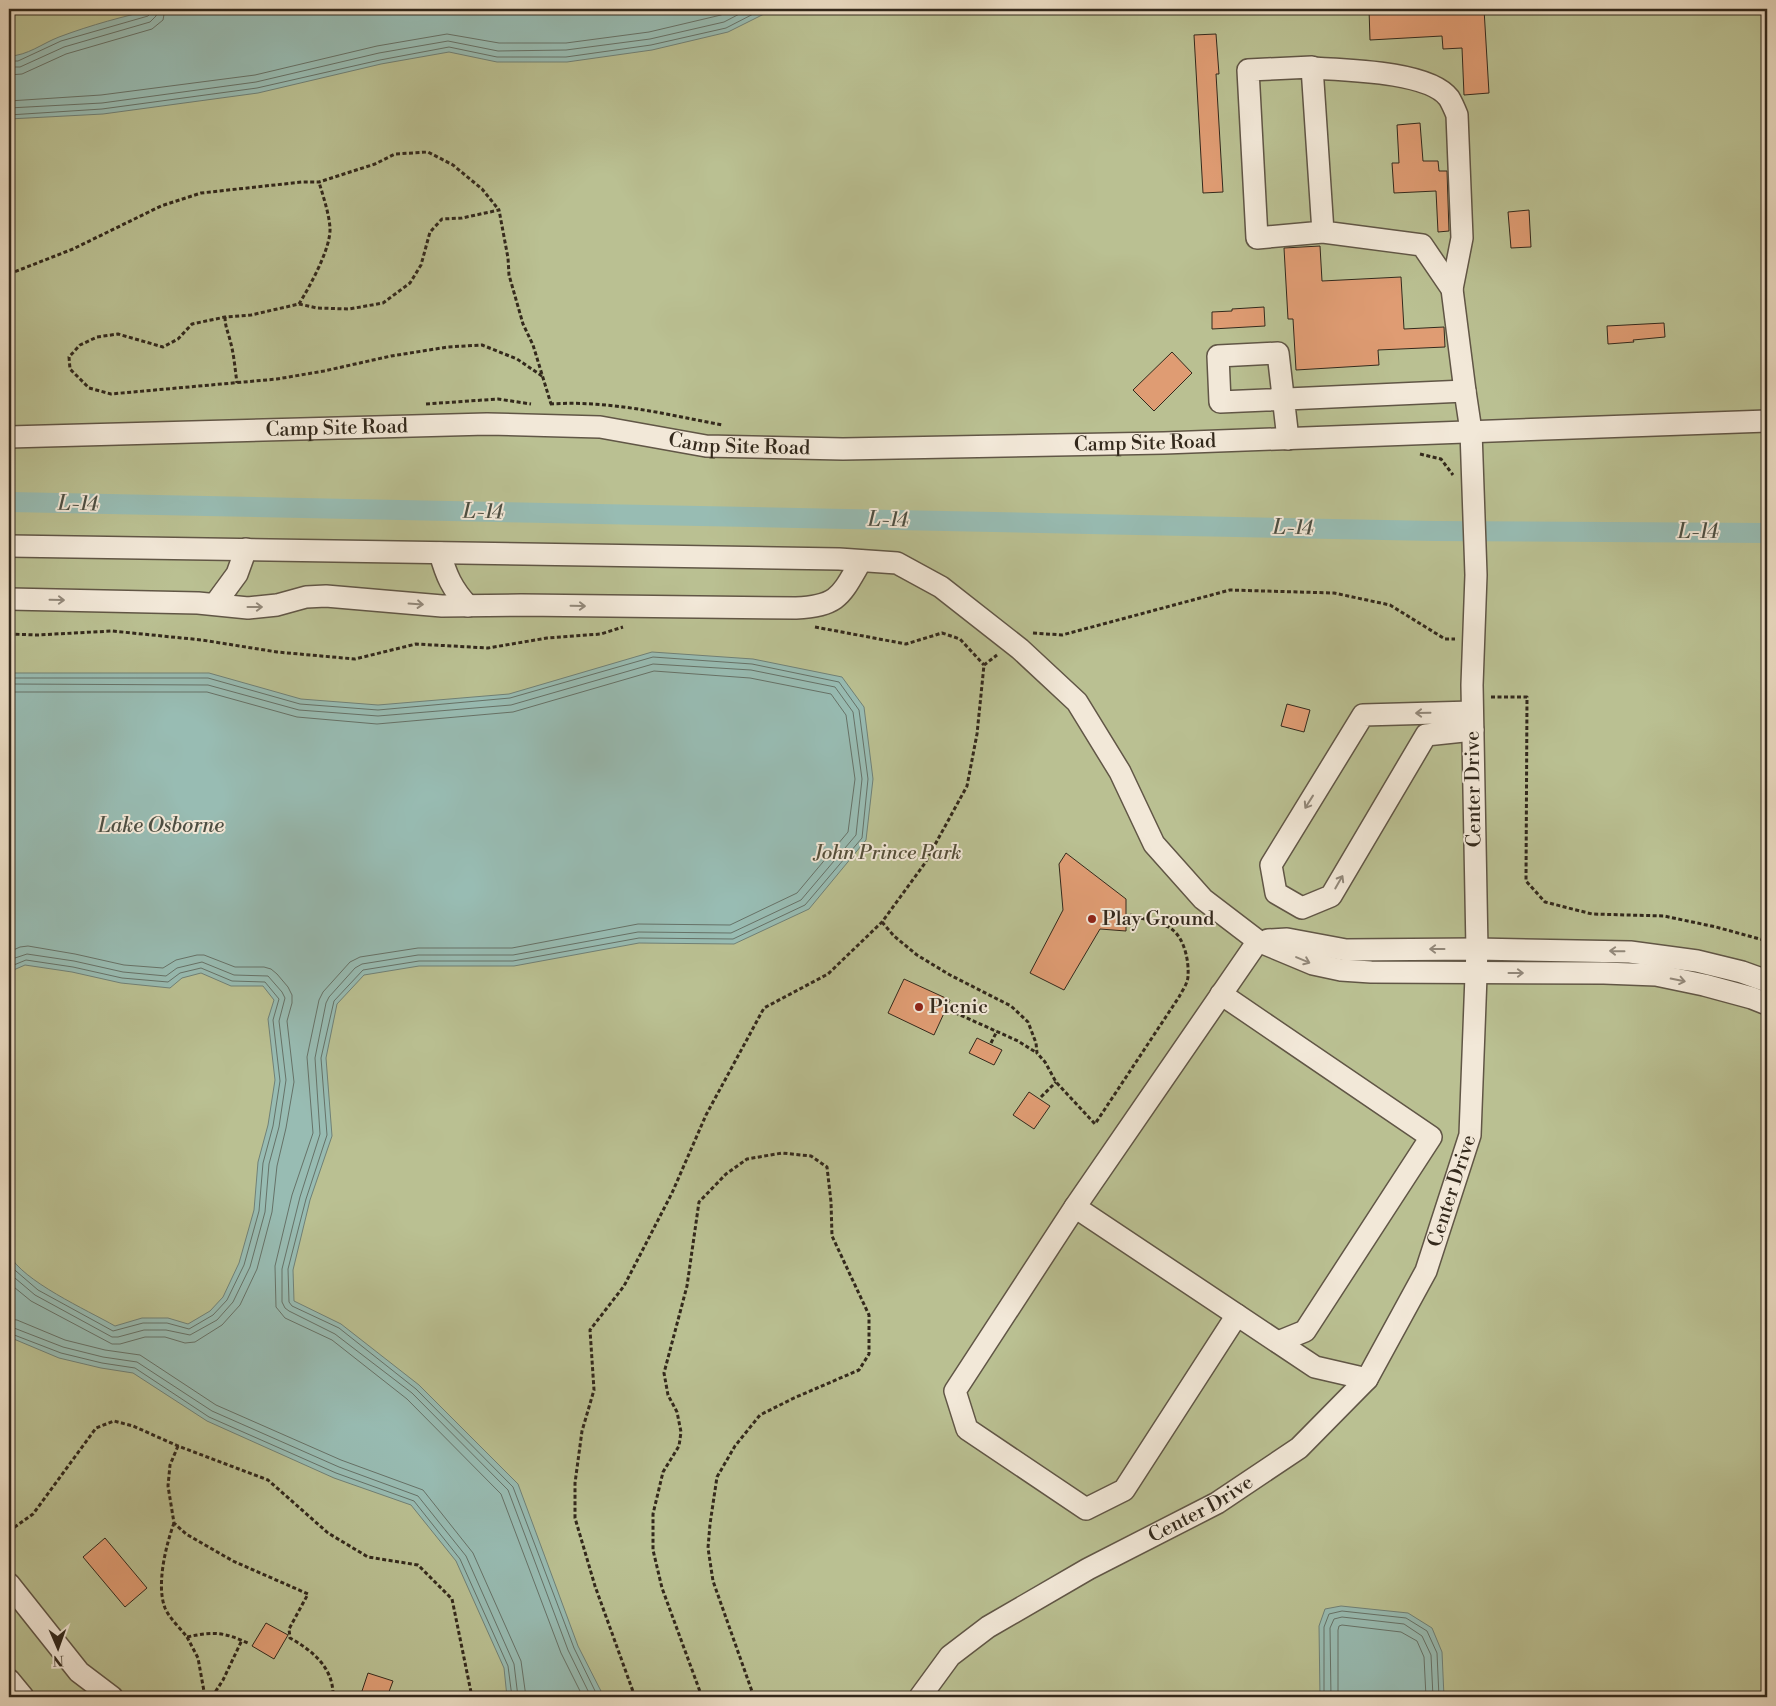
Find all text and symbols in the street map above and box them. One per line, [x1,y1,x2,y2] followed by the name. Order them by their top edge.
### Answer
[265,414,409,443] street label: Camp Site Road
[666,427,811,461] street label: Camp Site Road
[1074,429,1217,457] street label: Camp Site Road
[57,491,99,517] water label: L-14
[462,499,504,525] water label: L-14
[867,507,909,533] water label: L-14
[1272,515,1314,541] water label: L-14
[1677,519,1719,545] water label: L-14
[49,595,65,605] one-way arrow
[407,599,423,608] one-way arrow
[570,601,586,610] one-way arrow
[246,602,262,612] one-way arrow
[1416,709,1432,718] one-way arrow
[1460,731,1488,847] street label: Center Drive
[1304,794,1314,808] one-way arrow
[97,813,224,839] water label: Lake Osborne
[813,841,961,866] park label: John Prince Park
[1334,875,1344,890] one-way arrow
[1102,907,1215,932] place label: Play Ground
[1086,913,1098,925] marker: Play Ground
[1429,944,1446,954] one-way arrow
[1609,947,1625,956] one-way arrow
[1295,956,1310,965] one-way arrow
[1508,968,1524,978] one-way arrow
[1670,975,1686,985] one-way arrow
[929,995,988,1020] place label: Picnic
[913,1001,925,1013] marker: Picnic
[1422,1132,1482,1250] street label: Center Drive
[1144,1470,1258,1548] street label: Center Drive
[32,1624,82,1674] north arrow
[53,1651,64,1669] text: N

